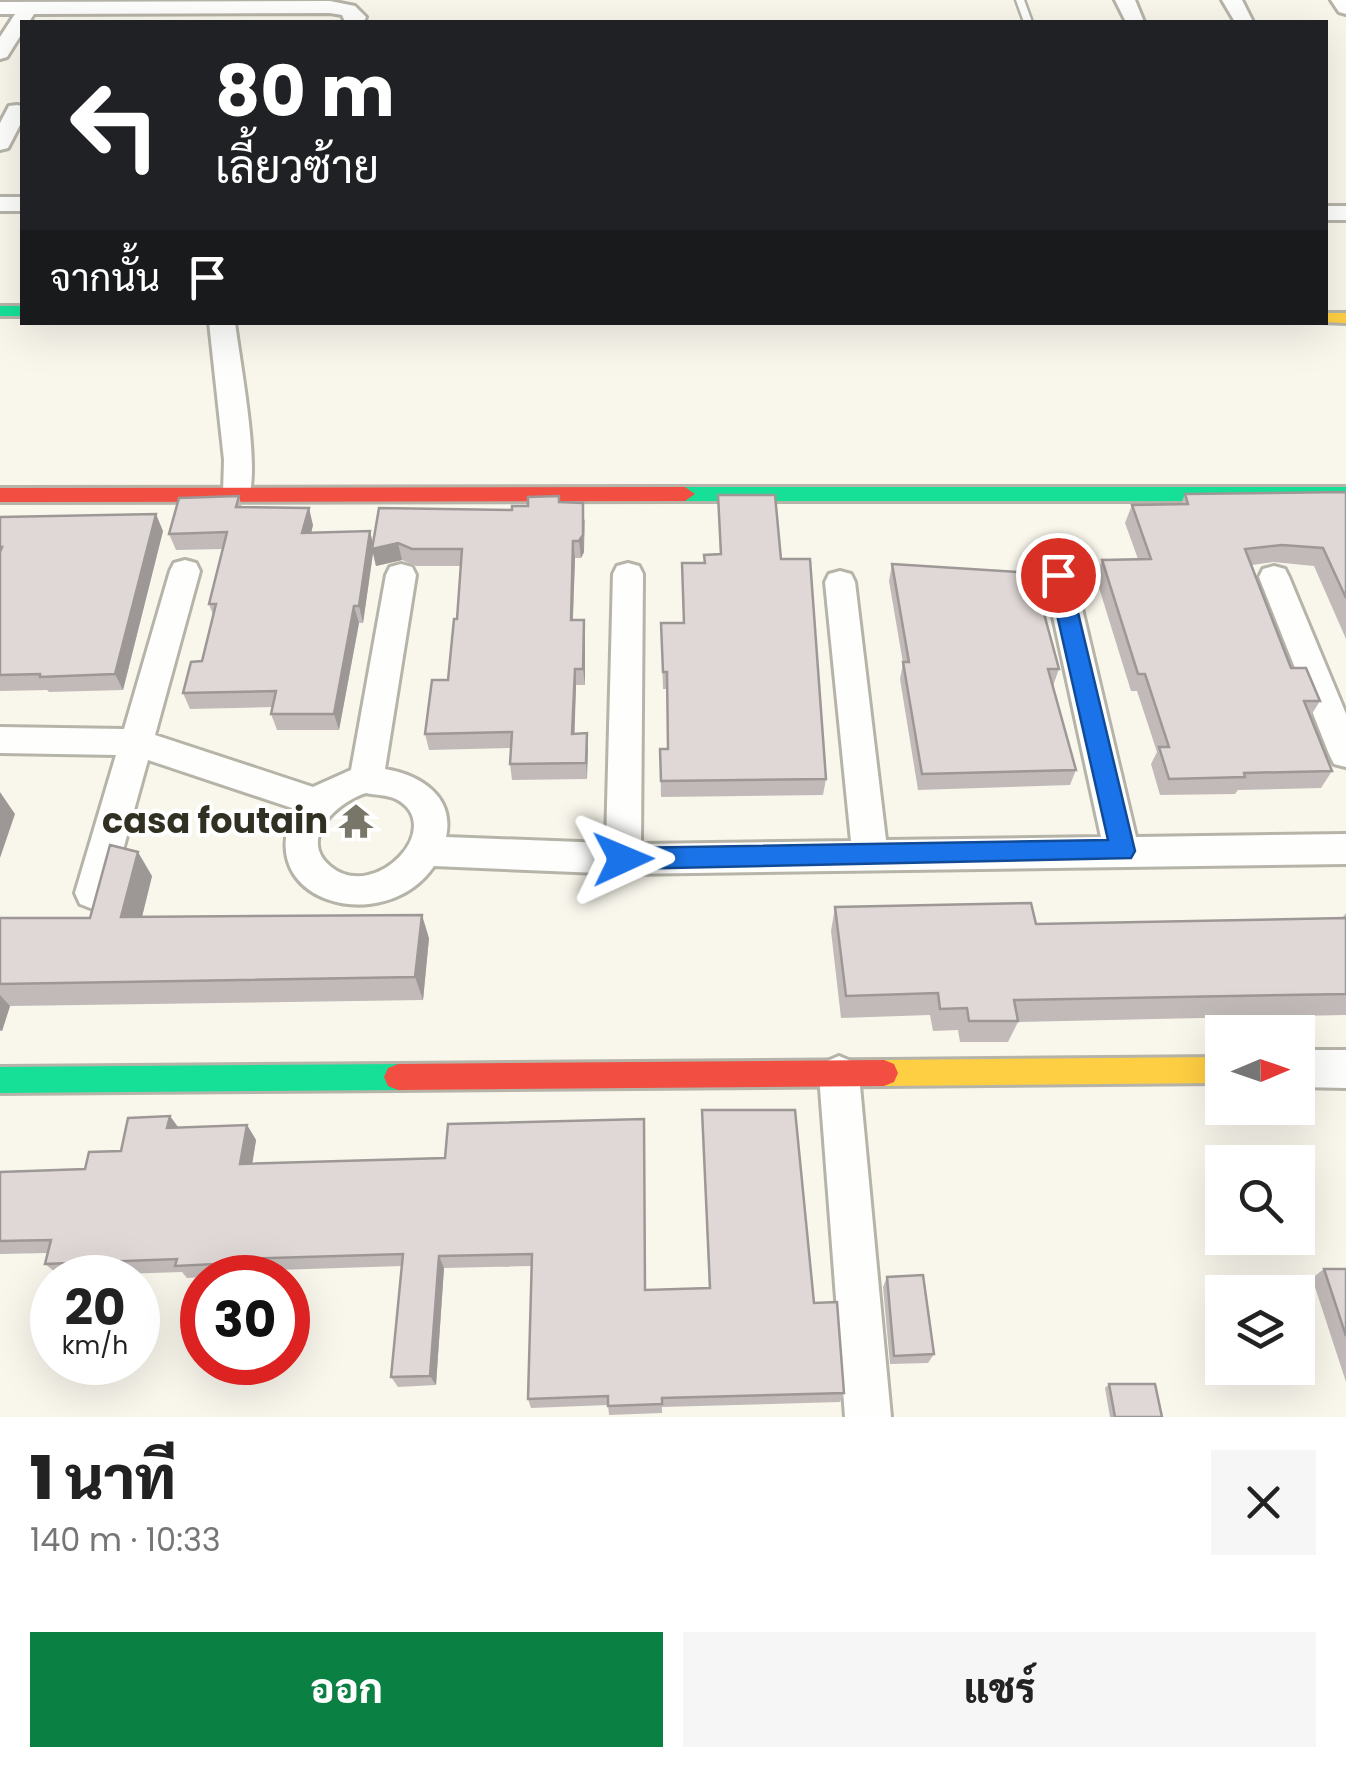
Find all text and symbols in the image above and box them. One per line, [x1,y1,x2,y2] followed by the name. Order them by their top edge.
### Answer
[215,42,395,141] text: 80 m
[50,60,180,190] icon: left
[215,136,379,199] text: เลี้ยวซ้าย
[180,250,235,305] icon: arrive
[50,251,160,304] text: จากนั้น
[1016,533,1101,618] pin
[1031,548,1086,603] icon: arrive
[102,796,328,845] place label: casa foutain
[337,802,375,840] temple icon: casa foutain
[571,807,675,911] position arrow
[1205,1015,1315,1125] north arrow
[1205,1015,1315,1385] map controls
[1205,1145,1315,1255] button: search
[180,1255,310,1385] speed limit sign: 30
[64,1272,126,1343] text: 20
[1205,1275,1315,1385] button: layers
[62,1328,128,1363] text: km/h
[30,1436,176,1520] text: 1 นาที
[1211,1450,1316,1555] button: close
[30,1517,221,1562] text: 140 m · 10:33
[30,1632,663,1747] button: ออก
[683,1632,1316,1747] button: แชร์

